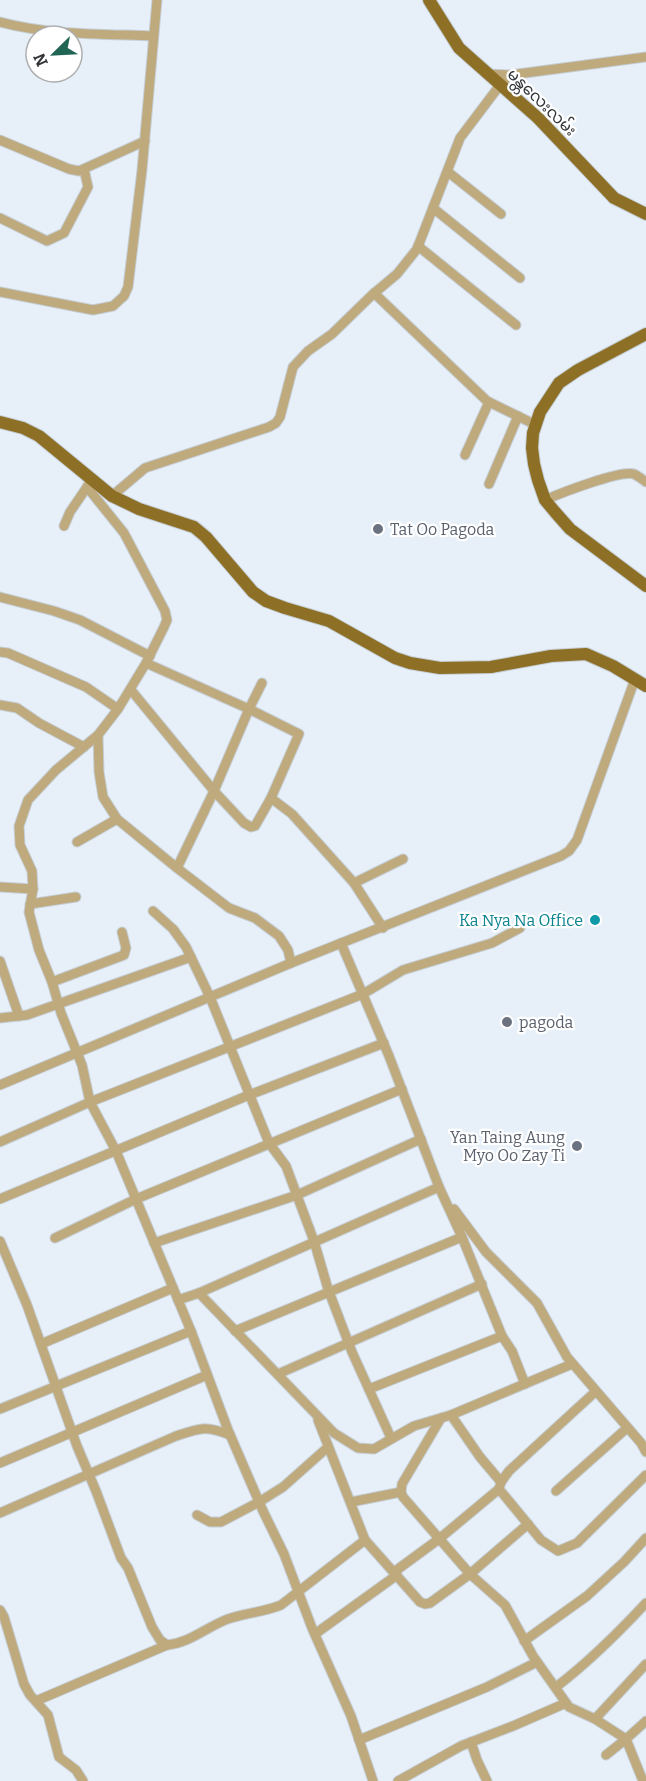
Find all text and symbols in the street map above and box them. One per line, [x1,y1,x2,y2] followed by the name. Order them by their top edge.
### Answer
[24,24,84,84] north arrow
[30,50,52,69] text: N
[501,63,582,143] street label: မန္တလေးလမ်း
[390,520,495,539] place label: Tat Oo Pagoda
[371,522,385,536] marker: Tat Oo Pagoda
[459,911,583,930] place label: Ka Nya Na Office
[588,913,602,927] marker: Ka Nya Na Office
[519,1013,573,1032] place label: pagoda
[500,1015,514,1029] marker: pagoda
[450,1128,565,1165] place label: Yan Taing Aung Myo Oo Zay Ti
[570,1139,584,1153] marker: Yan Taing Aung Myo Oo Zay Ti

